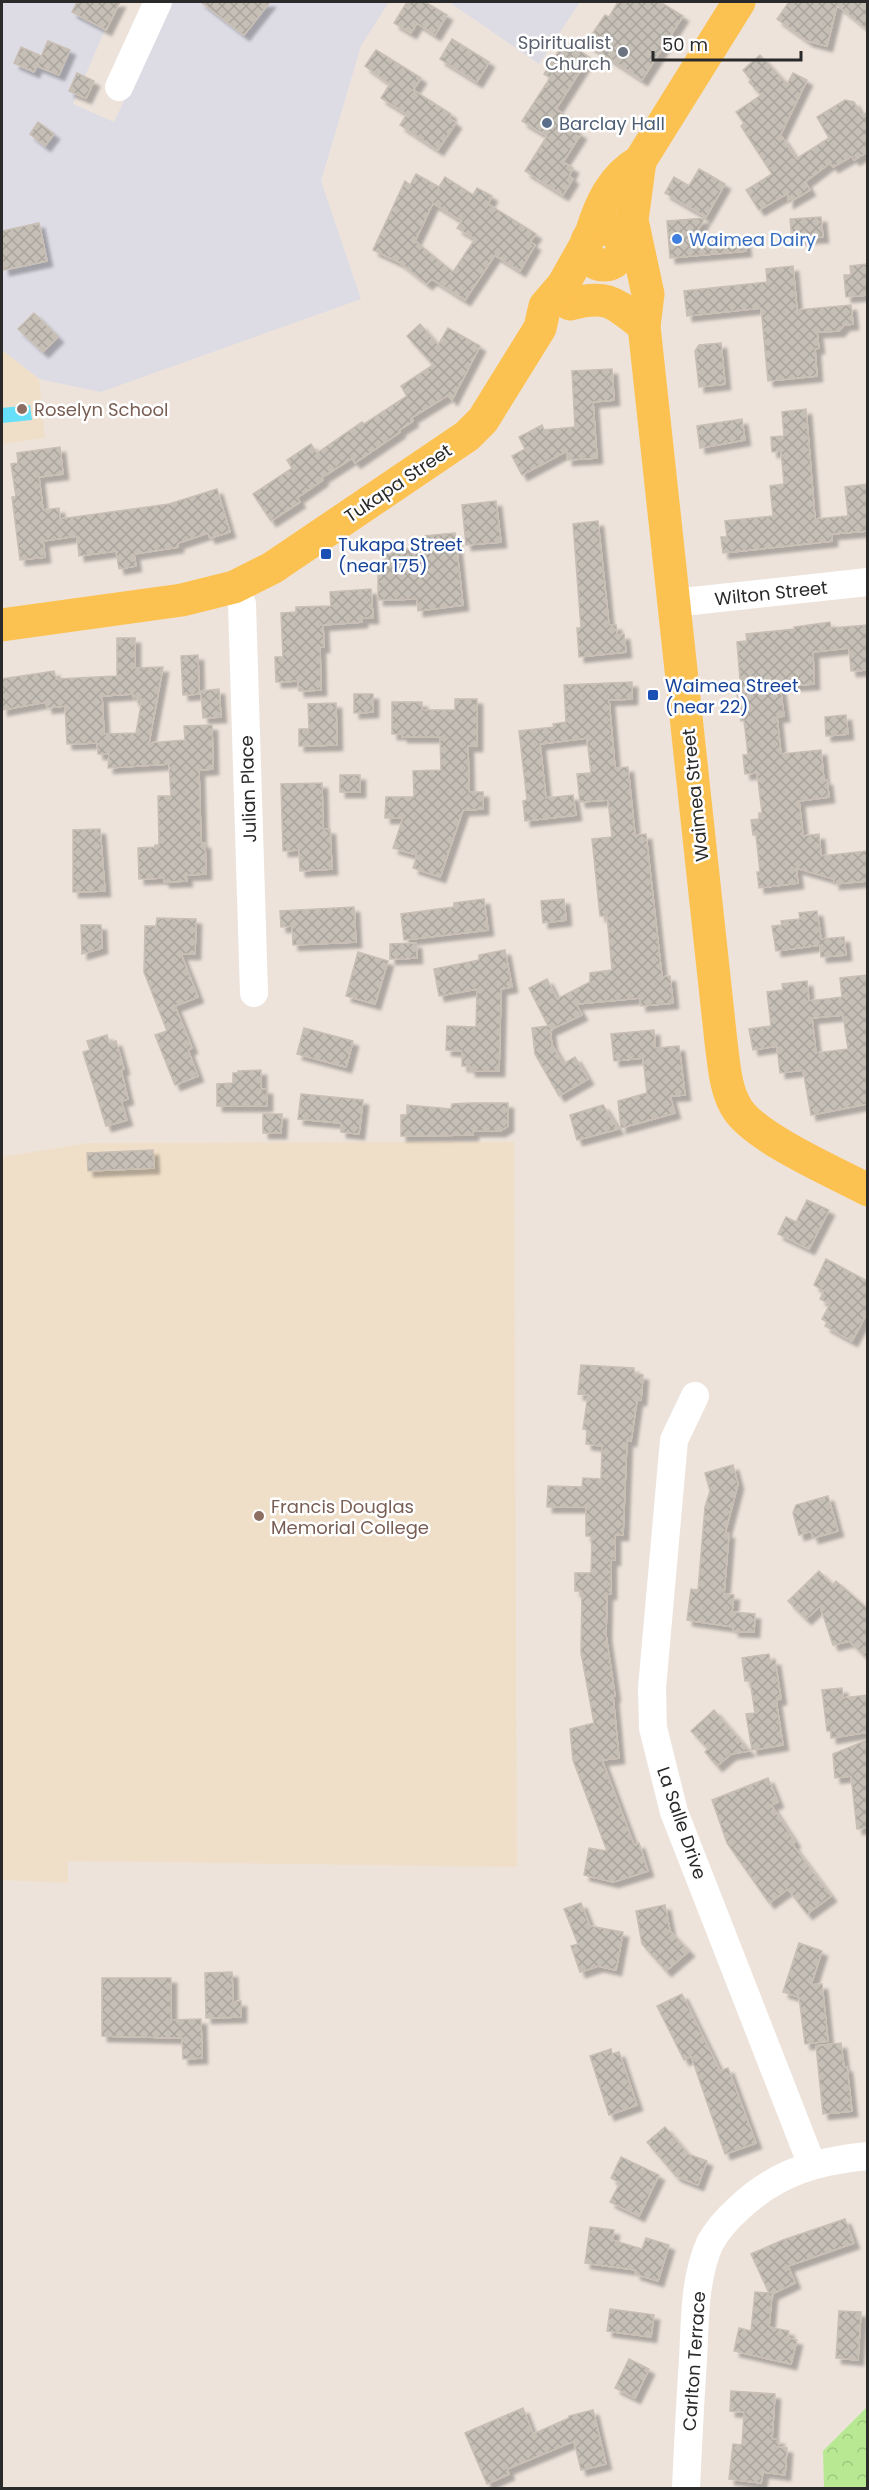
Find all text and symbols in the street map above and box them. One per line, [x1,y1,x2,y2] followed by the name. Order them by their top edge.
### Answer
[653,24,802,62] scale bar
[518,30,611,76] place label: Spiritualist Church
[662,32,708,57] text: 50 m
[616,45,630,59] marker: Spiritualist Church
[559,111,665,136] place label: Barclay Hall
[540,116,554,130] marker: Barclay Hall
[689,227,816,252] place label: Waimea Dairy
[670,232,684,246] marker: Waimea Dairy
[34,397,168,422] place label: Roselyn School
[15,402,29,416] marker: Roselyn School
[339,438,457,528] street label: Tukapa Street
[338,532,463,578] place label: Tukapa Street (near 175)
[319,547,333,561] marker: Tukapa Street (near 175)
[713,575,829,611] street label: Wilton Street
[665,673,799,719] place label: Waimea Street (near 22)
[646,688,660,702] marker: Waimea Street (near 22)
[676,727,714,863] street label: Waimea Street
[234,735,262,843] street label: Julian Place
[271,1494,429,1540] place label: Francis Douglas Memorial College
[252,1509,266,1523] marker: Francis Douglas Memorial College
[651,1763,713,1883] street label: La Salle Drive
[677,2290,711,2432] street label: Carlton Terrace

